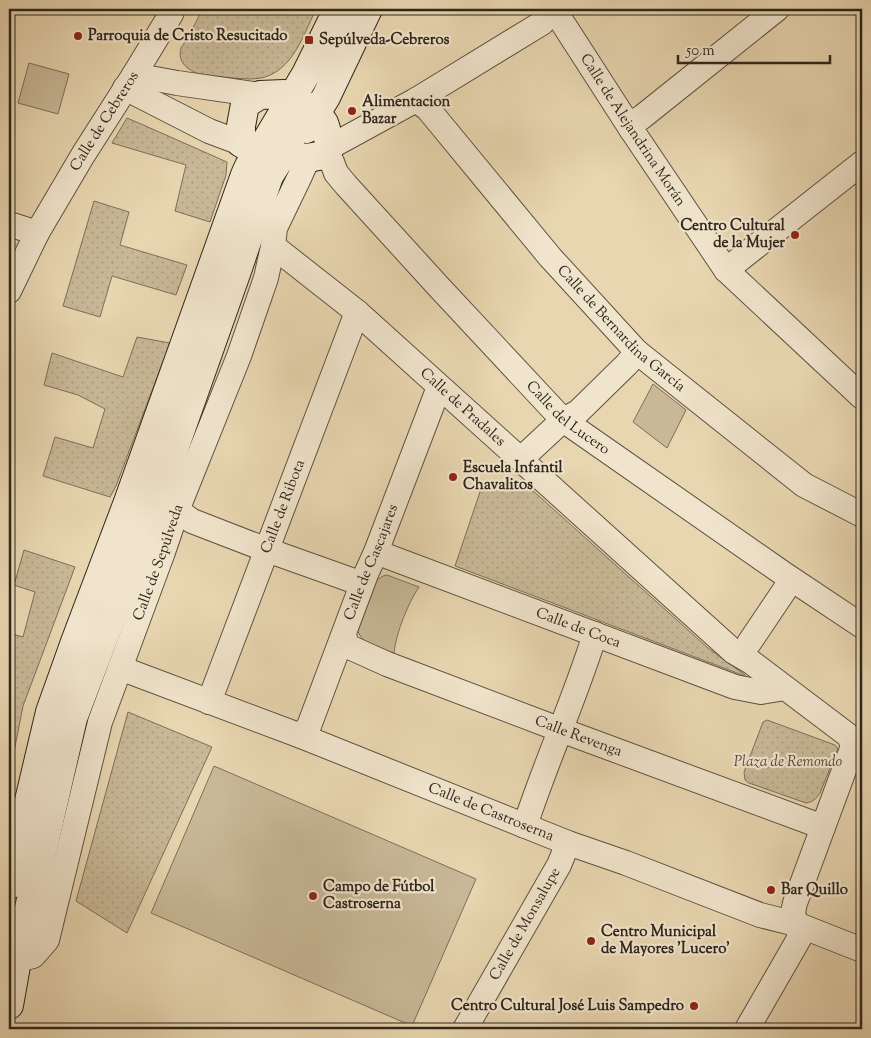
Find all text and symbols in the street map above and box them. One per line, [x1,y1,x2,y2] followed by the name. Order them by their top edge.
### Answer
[88,26,288,47] place label: Parroquia de Cristo Resucitado
[72,30,84,42] marker: Parroquia de Cristo Resucitado
[319,30,450,51] place label: Sepúlveda-Cebreros
[678,32,831,64] scale bar
[303,34,315,46] marker: Sepúlveda-Cebreros
[685,41,715,62] text: 50 m
[575,50,691,211] street label: Calle de Alejandrina Morán
[65,67,144,175] street label: Calle de Cebreros
[362,92,451,130] place label: Alimentacion Bazar
[346,105,358,117] marker: Alimentacion Bazar
[680,216,786,254] place label: Centro Cultural de la Mujer
[789,229,801,241] marker: Centro Cultural de la Mujer
[552,261,690,397] street label: Calle de Bernardina García
[415,363,510,451] street label: Calle de Pradales
[521,376,614,460] street label: Calle del Lucero
[256,456,311,557] street label: Calle de Ribota
[463,458,564,496] place label: Escuela Infantil Chavalitos
[447,471,459,483] marker: Escuela Infantil Chavalitos
[128,501,189,624] street label: Calle de Sepúlveda
[339,501,404,623] street label: Calle de Cascajares
[533,602,624,654] street label: Calle de Coca
[532,711,625,762] street label: Calle Revenga
[734,752,843,773] park label: Plaza de Remondo
[425,777,557,847] street label: Calle de Castroserna
[484,864,566,984] street label: Calle de Monsalupe
[323,877,435,915] place label: Campo de Fútbol Castroserna
[781,880,848,901] place label: Bar Quillo
[765,884,777,896] marker: Bar Quillo
[307,890,319,902] marker: Campo de Fútbol Castroserna
[601,922,730,960] place label: Centro Municipal de Mayores 'Lucero'
[585,935,597,947] marker: Centro Municipal de Mayores 'Lucero'
[451,996,684,1017] place label: Centro Cultural José Luis Sampedro
[688,1000,700,1012] marker: Centro Cultural José Luis Sampedro

